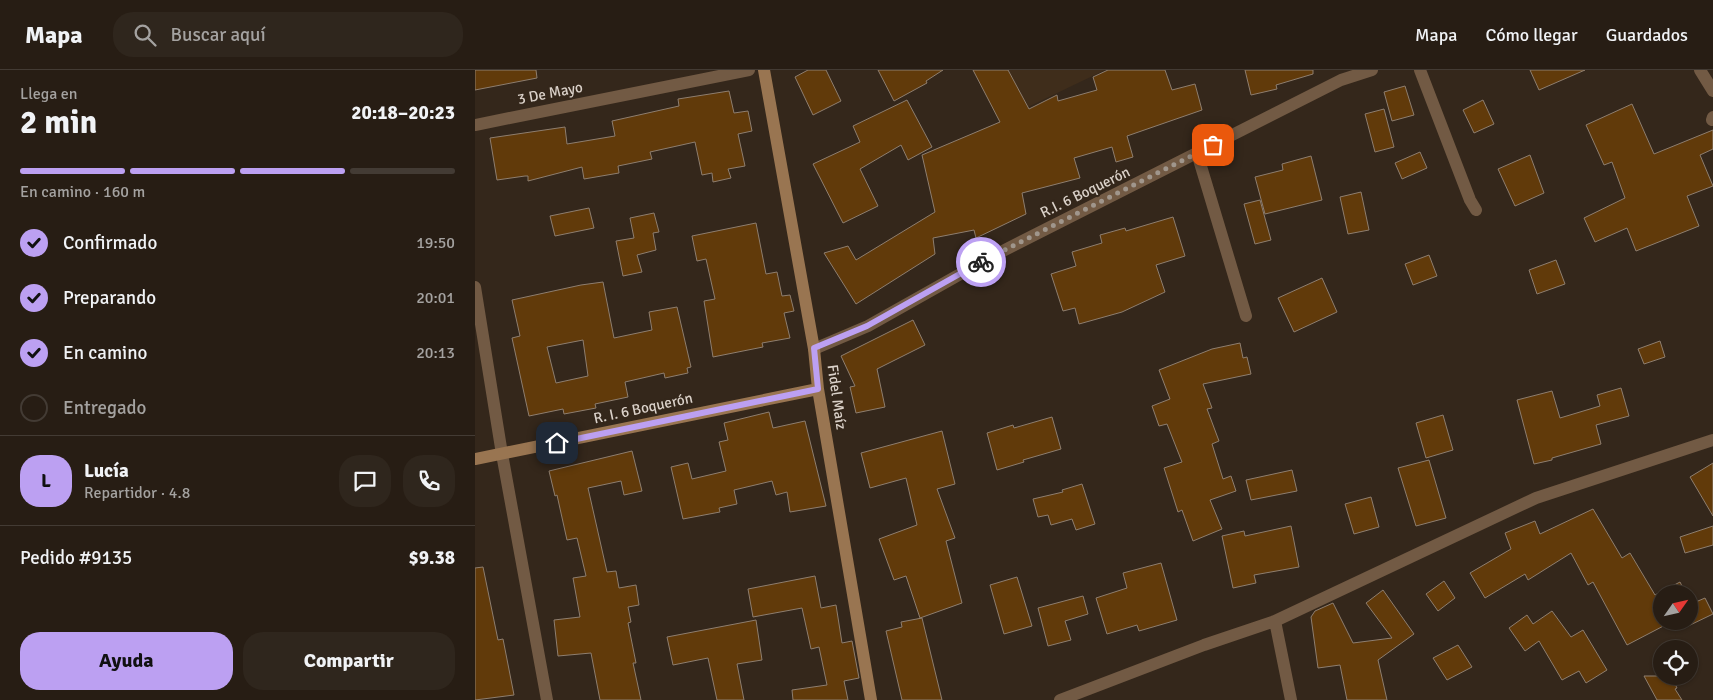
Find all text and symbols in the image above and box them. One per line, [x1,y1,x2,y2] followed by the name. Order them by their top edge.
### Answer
[113,12,463,57] search box
[25,20,83,50] text: Mapa
[131,21,159,49] icon: search
[171,23,266,47] text: Buscar aquí
[1415,24,1457,46] text: Mapa
[1485,24,1578,46] text: Cómo llegar
[1606,24,1688,46] text: Guardados
[516,78,584,108] street label: 3 De Mayo
[20,84,78,104] text: Llega en
[351,101,455,125] text: 20:18–20:23
[20,103,97,142] text: 2 min
[1192,124,1234,166] pin
[1199,131,1227,159] icon: bag
[1037,162,1133,222] street label: R.I. 6 Boquerón
[20,182,145,202] text: En camino · 160 m
[20,229,48,257] icon: check
[63,231,157,255] text: Confirmado
[416,233,455,253] text: 19:50
[956,237,1006,287] courier
[967,248,995,276] icon: bike
[20,284,48,312] icon: check
[63,286,156,310] text: Preparando
[416,288,455,308] text: 20:01
[20,339,48,367] icon: check
[63,341,147,365] text: En camino
[416,343,455,363] text: 20:13
[824,363,851,431] street label: Fidel Maíz
[592,389,694,427] street label: R. I. 6 Boquerón
[63,396,146,420] text: Entregado
[536,422,578,464] pin
[543,429,571,457] icon: home
[339,455,391,507] button: chat
[403,455,455,507] button: phone
[84,459,129,483] text: Lucía
[41,469,51,493] text: L
[84,483,190,503] text: Repartidor · 4.8
[20,546,132,570] text: Pedido #9135
[409,546,455,570] text: $9.38
[1653,585,1697,630] north arrow
[1653,585,1698,685] map controls
[20,632,233,690] button: Ayuda
[243,632,455,690] button: Compartir
[1653,640,1698,685] button: locate

